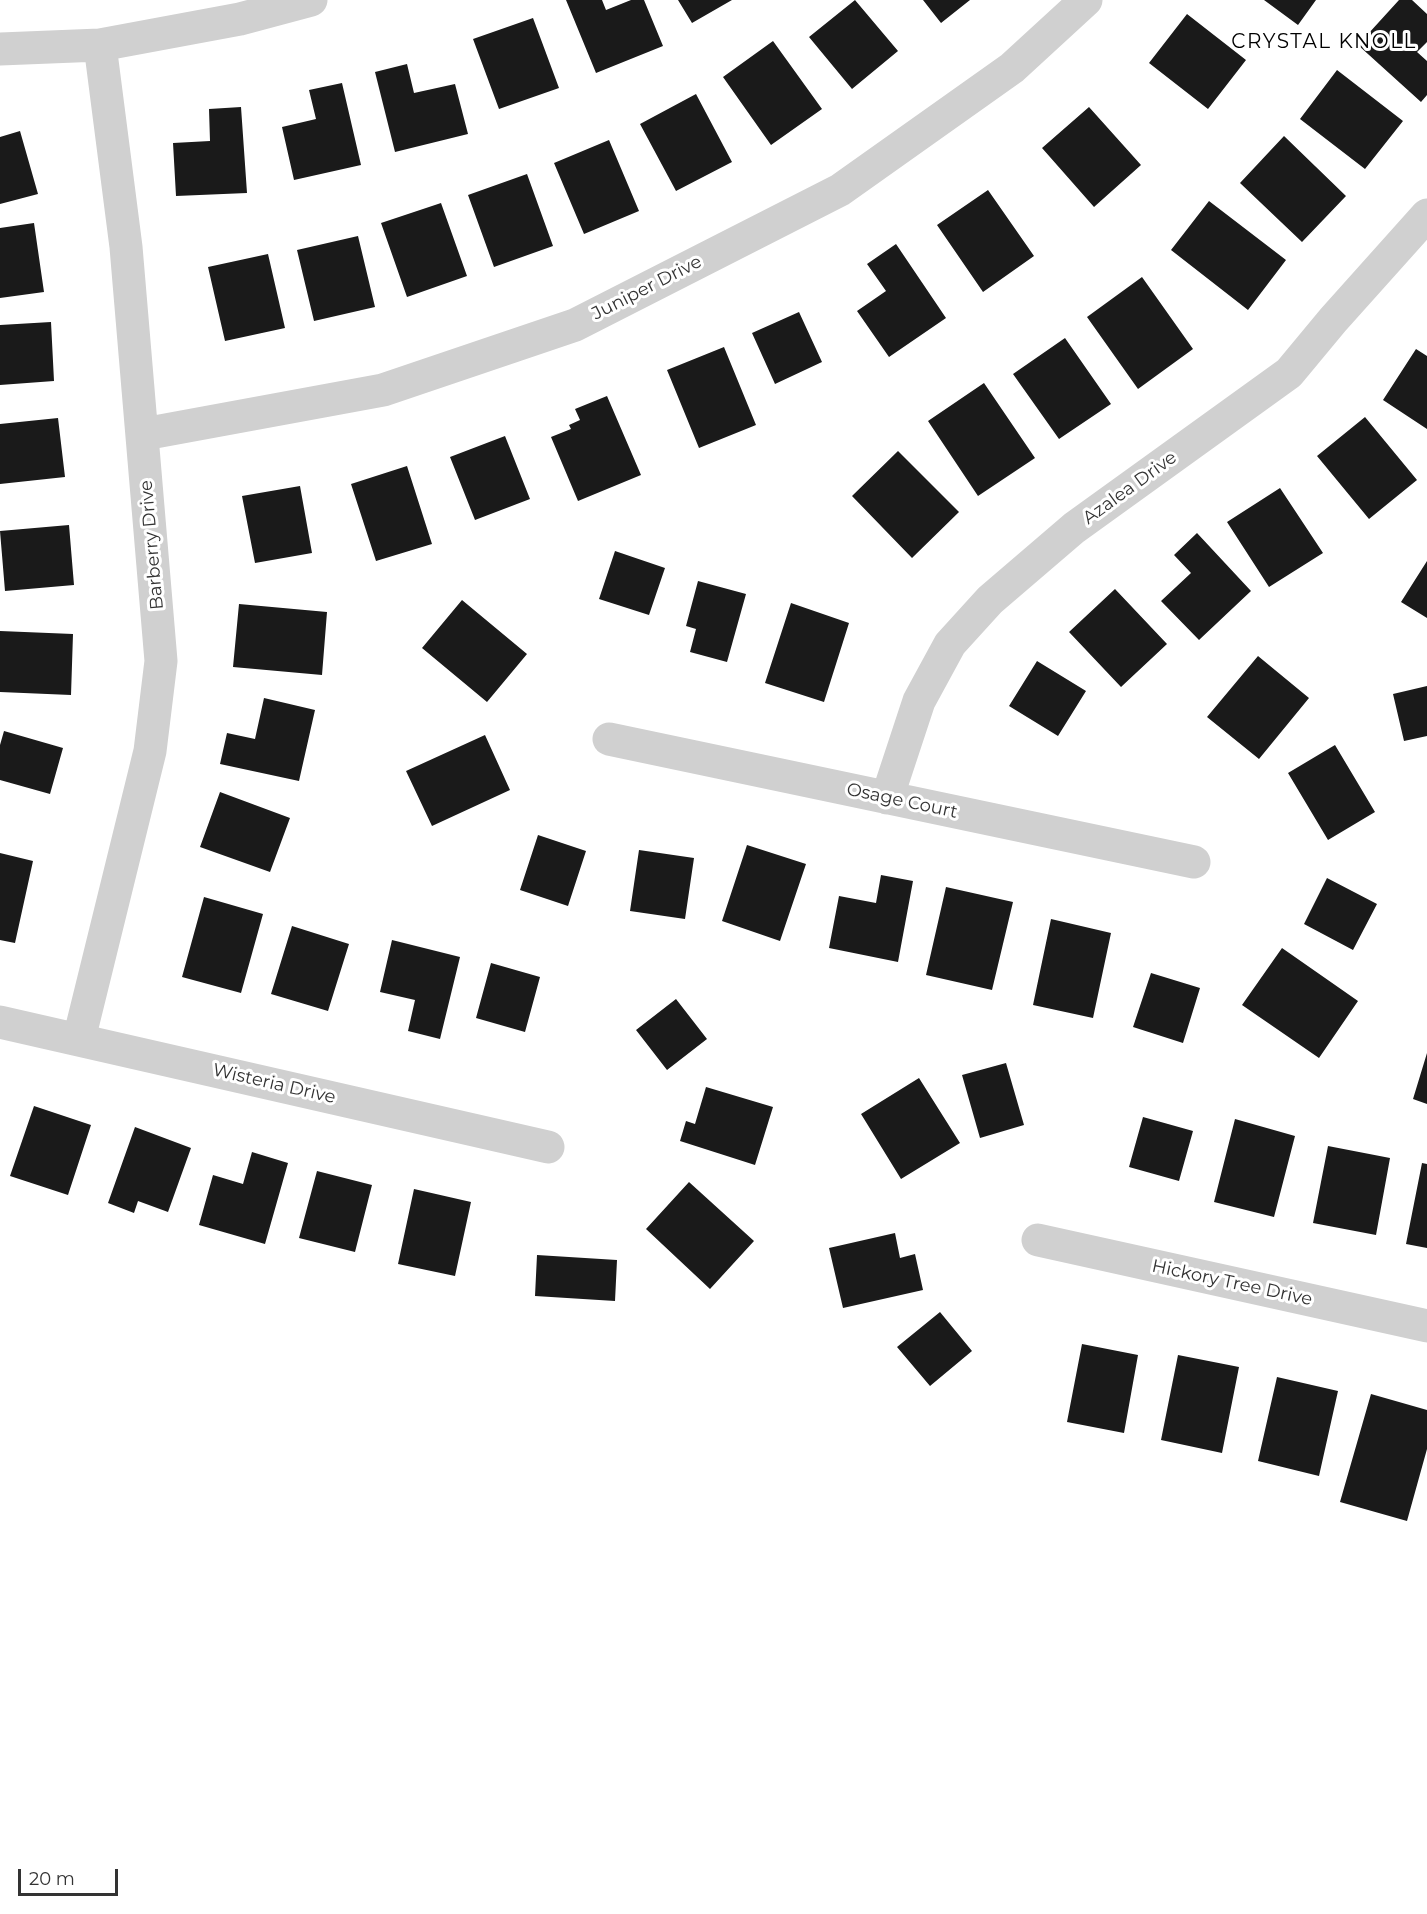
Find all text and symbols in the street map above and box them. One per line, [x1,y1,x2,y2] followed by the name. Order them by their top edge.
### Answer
[1231,30,1417,54] district label: CRYSTAL KNOLL
[589,251,705,325] street label: Juniper Drive
[1079,447,1181,529] street label: Azalea Drive
[136,479,168,611] street label: Barberry Drive
[845,779,959,823] street label: Osage Court
[210,1059,338,1109] street label: Wisteria Drive
[1150,1255,1314,1311] street label: Hickory Tree Drive
[21,1857,122,1895] scale bar
[29,1868,75,1890] text: 20 m

